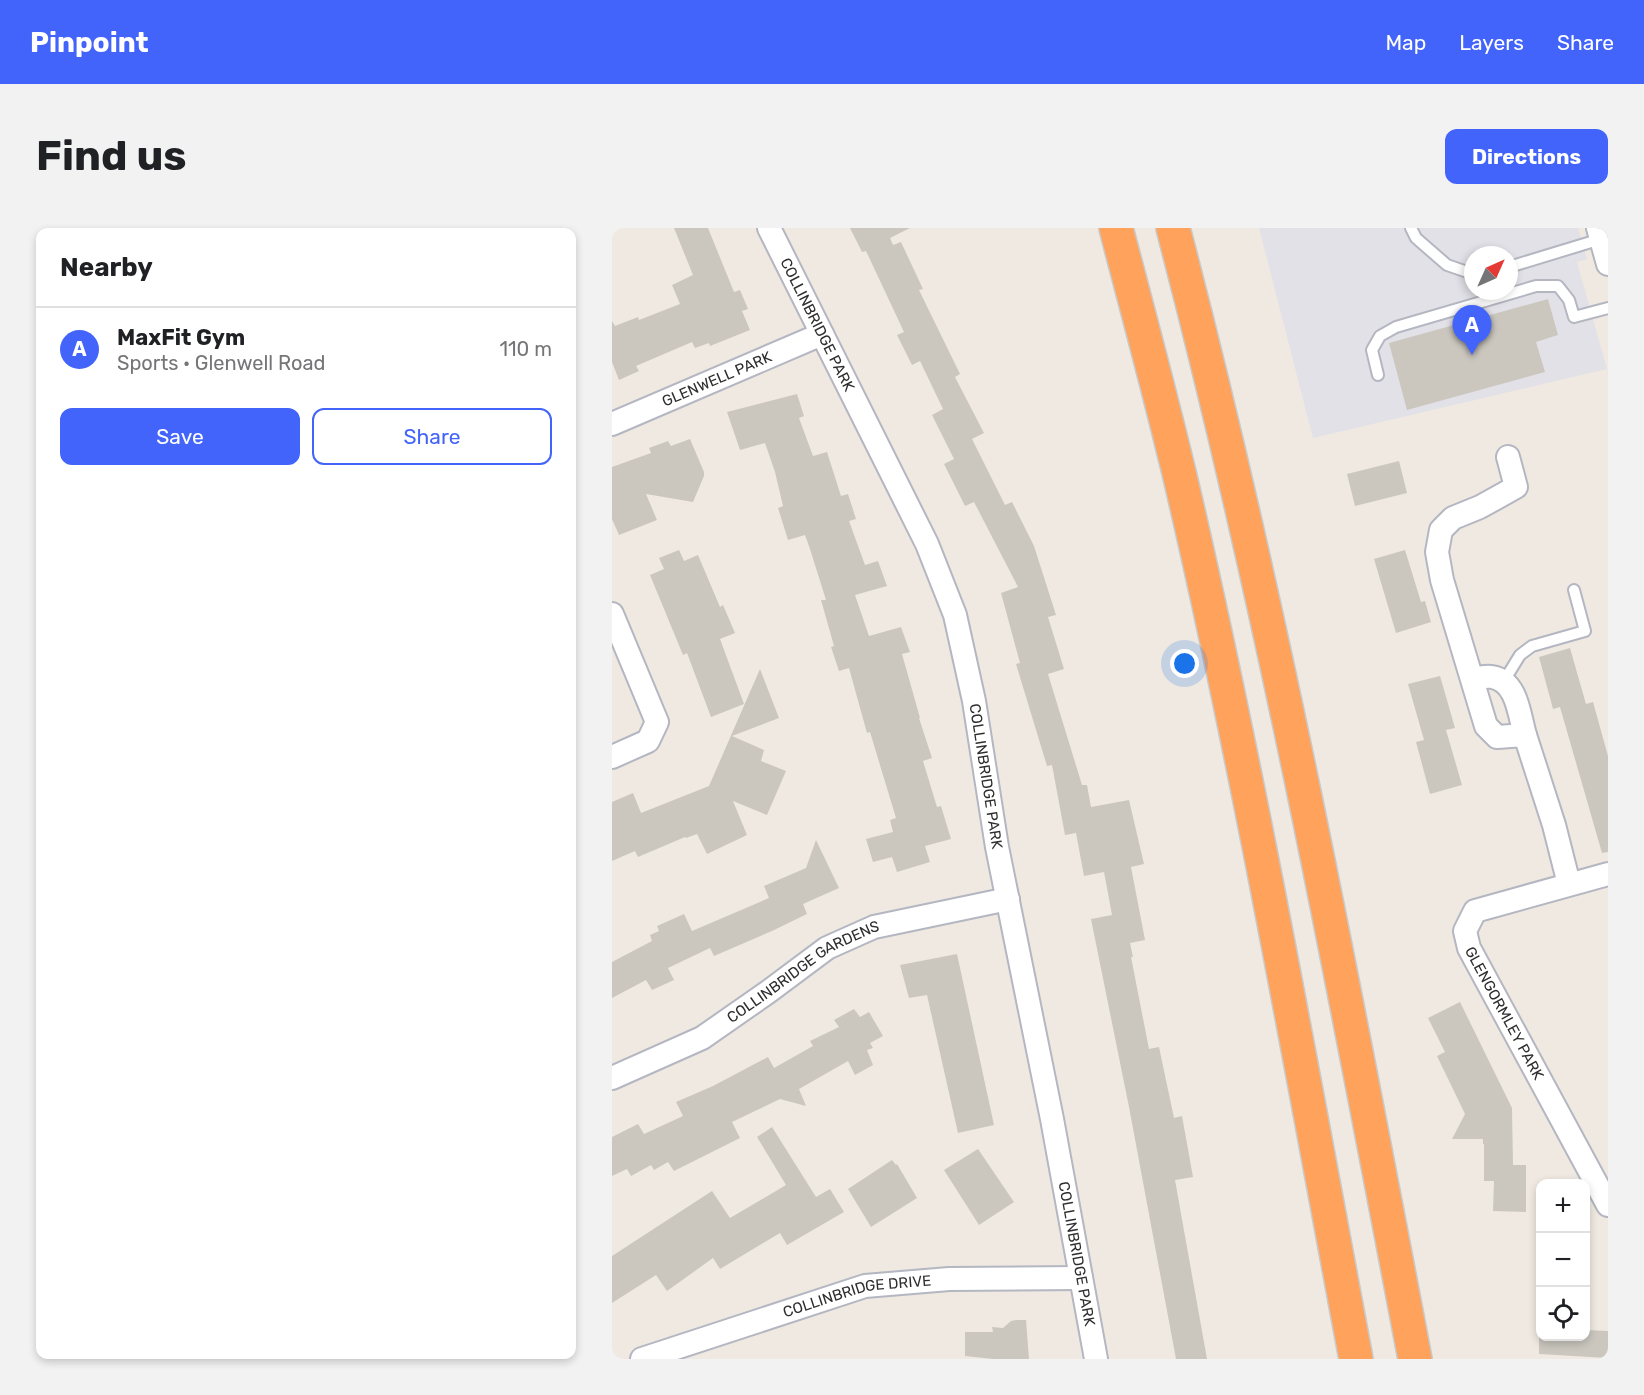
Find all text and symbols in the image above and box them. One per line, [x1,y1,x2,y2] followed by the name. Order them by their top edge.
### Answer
[30,26,149,59] text: Pinpoint
[1385,30,1426,55] text: Map
[1459,30,1524,55] text: Layers
[1557,30,1614,55] text: Share
[1445,129,1608,184] button: Directions
[36,131,187,181] text: Find us
[1464,246,1518,300] north arrow
[60,252,153,283] text: Nearby
[776,255,858,394] street label: COLLINBRIDGE PARK
[1452,306,1492,355] pin: A
[117,324,245,351] text: MaxFit Gym
[72,337,87,361] text: A
[500,337,552,361] text: 110 m
[659,348,774,410] street label: GLENWELL PARK
[117,351,326,375] text: Sports · Glenwell Road
[60,408,300,465] button: Save
[312,408,552,465] button: Share
[1170,649,1199,678] your location
[966,702,1006,850] street label: COLLINBRIDGE PARK
[724,917,881,1027] street label: COLLINBRIDGE GARDENS
[1461,943,1548,1083] street label: GLENGORMLEY PARK
[1536,1179,1590,1341] map controls
[1536,1179,1590,1233] button: +
[1055,1180,1099,1328] street label: COLLINBRIDGE PARK
[1536,1233,1590,1287] button: −
[781,1272,932,1321] street label: COLLINBRIDGE DRIVE
[1536,1287,1590,1341] button: locate

